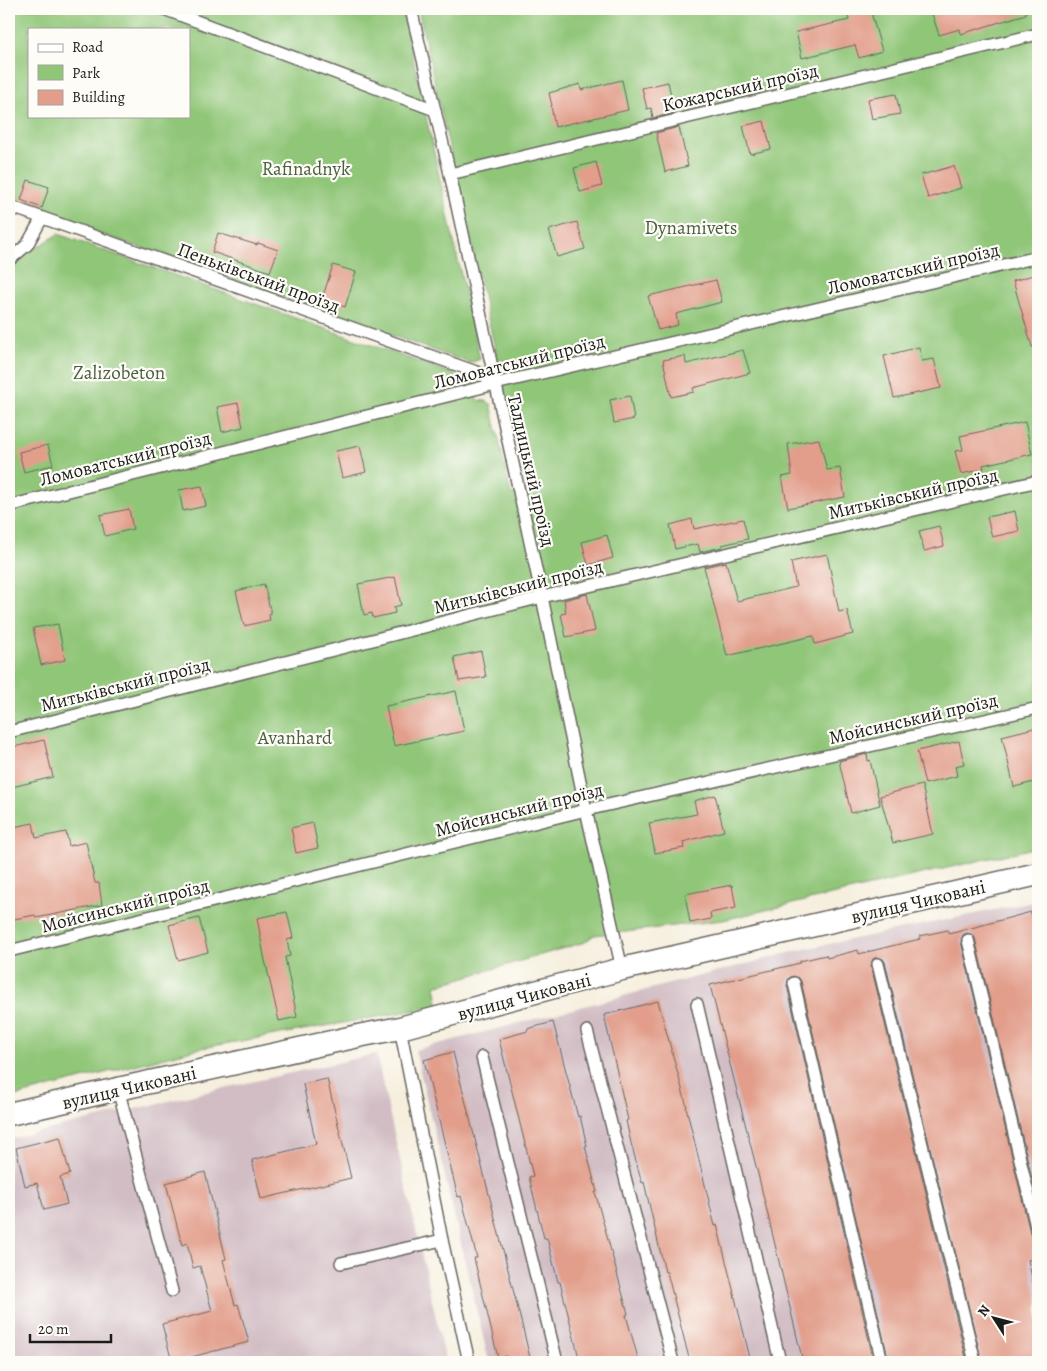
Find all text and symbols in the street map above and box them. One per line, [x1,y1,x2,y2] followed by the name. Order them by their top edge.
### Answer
[28,28,190,118] legend
[72,37,104,57] text: Road
[660,57,821,119] street label: Кожарський проїзд
[72,63,101,83] text: Park
[72,87,125,107] text: Building
[262,156,351,182] park label: Rafinadnyk
[644,215,738,241] park label: Dynamivets
[174,236,343,319] street label: Пеньківський проїзд
[825,237,1002,301] street label: Ломоватський проїзд
[431,328,608,396] street label: Ломоватський проїзд
[73,360,165,386] park label: Zalizobeton
[501,391,561,549] street label: Талдицький проїзд
[37,425,214,493] street label: Ломоватський проїзд
[826,462,1001,526] street label: Митьківський проїзд
[431,553,606,621] street label: Митьківський проїзд
[38,651,213,719] street label: Митьківський проїзд
[826,687,1000,751] street label: Мойсинський проїзд
[257,725,333,751] park label: Avanhard
[432,776,606,843] street label: Мойсинський проїзд
[38,872,212,939] street label: Мойсинський проїзд
[848,874,988,930] street label: вулиця Чиковані
[455,967,594,1027] street label: вулиця Чиковані
[59,1060,199,1116] street label: вулиця Чиковані
[970,1294,1020,1344] north arrow
[973,1301,995,1320] text: N
[30,1311,111,1343] scale bar
[38,1319,69,1339] text: 20 m

